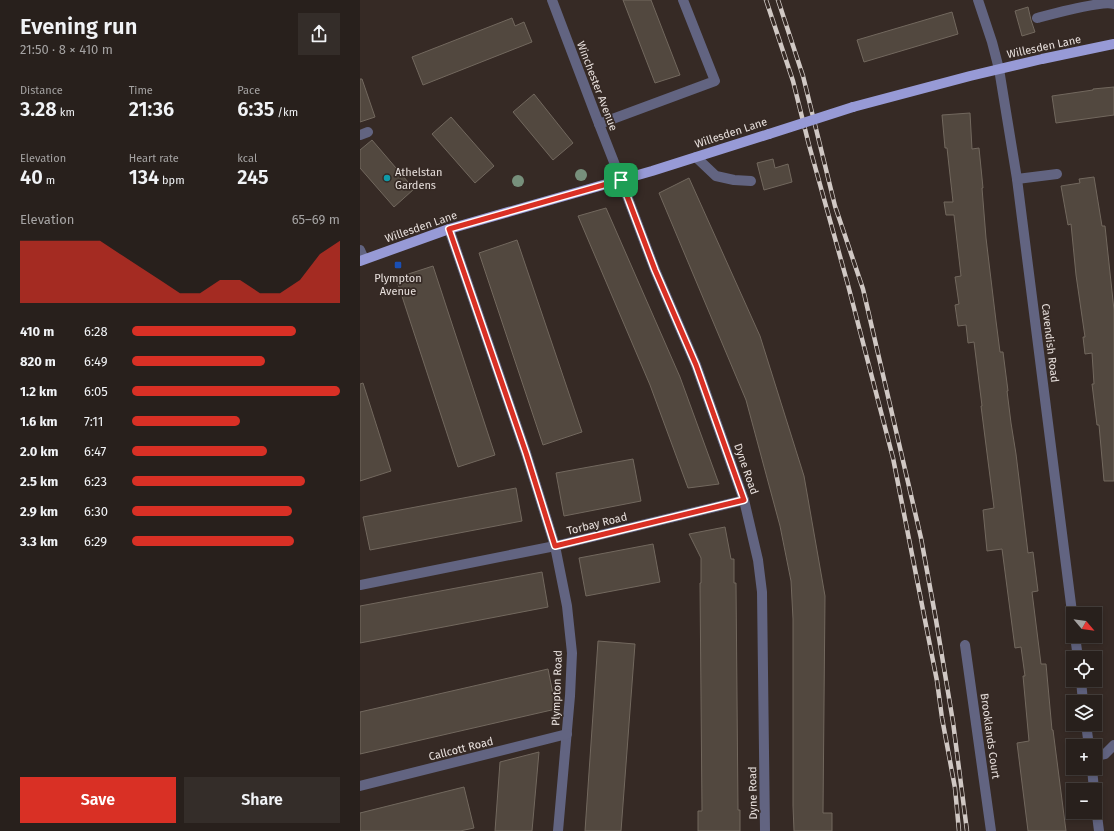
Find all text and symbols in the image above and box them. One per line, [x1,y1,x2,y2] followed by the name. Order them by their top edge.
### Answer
[20,13,137,40] text: Evening run
[298,13,340,55] button: share
[1006,33,1082,61] street label: Willesden Lane
[574,39,620,133] street label: Winchester Avenue
[20,42,113,57] text: 21:50 · 8 × 410 m
[20,84,63,97] text: Distance
[129,84,153,97] text: Time
[237,84,260,97] text: Pace
[20,97,57,121] text: 3.28
[129,97,174,121] text: 21:36
[237,97,274,121] text: 6:35
[57,106,75,119] text: km
[274,106,298,119] text: /km
[693,115,769,151] street label: Willesden Lane
[20,152,66,165] text: Elevation
[129,152,179,165] text: Heart rate
[237,152,257,165] text: kcal
[604,163,638,197] pin
[20,165,43,189] text: 40
[129,165,159,189] text: 134
[237,165,269,189] text: 245
[395,166,442,192] place label: Athelstan Gardens
[610,169,632,191] icon: arrive
[382,173,392,183] marker: Athelstan Gardens
[43,174,55,187] text: m
[159,174,185,187] text: bpm
[383,209,459,245] street label: Willesden Lane
[20,212,74,227] text: Elevation
[292,212,340,227] text: 65–69 m
[393,260,403,270] marker: Plympton Avenue
[374,272,422,298] place label: Plympton Avenue
[1039,303,1061,383] street label: Cavendish Road
[20,324,54,339] text: 410 m
[84,324,108,339] text: 6:28
[20,354,56,369] text: 820 m
[84,354,107,369] text: 6:49
[20,384,57,399] text: 1.2 km
[84,384,108,399] text: 6:05
[20,414,58,429] text: 1.6 km
[84,414,103,429] text: 7:11
[731,442,761,496] street label: Dyne Road
[20,444,59,459] text: 2.0 km
[84,444,106,459] text: 6:47
[20,474,58,489] text: 2.5 km
[84,474,107,489] text: 6:23
[20,504,58,519] text: 2.9 km
[84,504,108,519] text: 6:30
[565,510,629,538] street label: Torbay Road
[20,534,58,549] text: 3.3 km
[84,534,107,549] text: 6:29
[1066,607,1102,643] north arrow
[1066,607,1102,819] map controls
[549,650,565,726] street label: Plympton Road
[1066,651,1102,687] button: locate
[978,692,1002,780] street label: Brooklands Court
[1066,695,1102,731] button: layers
[427,735,495,763] street label: Callcott Road
[1066,739,1102,775] button: +
[746,766,760,820] street label: Dyne Road
[20,777,176,823] button: Save
[184,777,340,823] button: Share
[1066,783,1102,819] button: −

